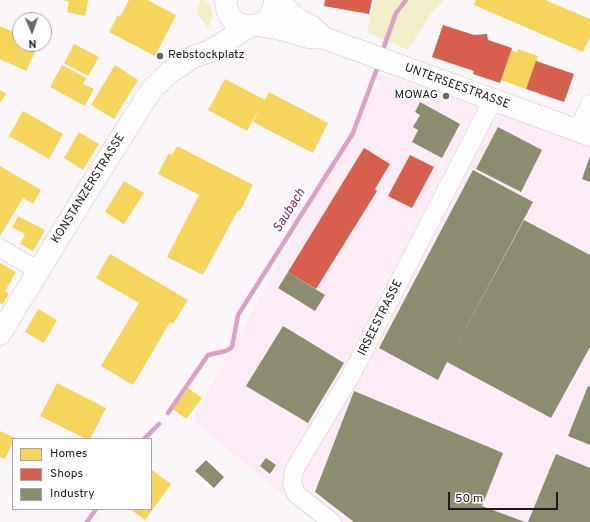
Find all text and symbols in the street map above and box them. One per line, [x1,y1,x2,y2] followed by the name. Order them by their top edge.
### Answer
[12,12,52,52] north arrow
[28,36,37,50] text: N
[168,49,245,63] place label: Rebstockplatz
[155,51,165,61] marker: Rebstockplatz
[402,61,512,113] street label: UNTERSEESTRASSE
[395,89,438,103] place label: MOWAG
[441,91,451,101] marker: MOWAG
[49,131,129,247] street label: KONSTANZERSTRASSE
[271,186,309,236] water label: Saubach
[356,278,406,358] street label: IRSEESTRASSE
[12,438,152,510] legend
[50,446,87,462] text: Homes
[50,466,83,482] text: Shops
[450,484,560,510] scale bar
[50,486,95,502] text: Industry
[455,491,483,507] text: 50 m

